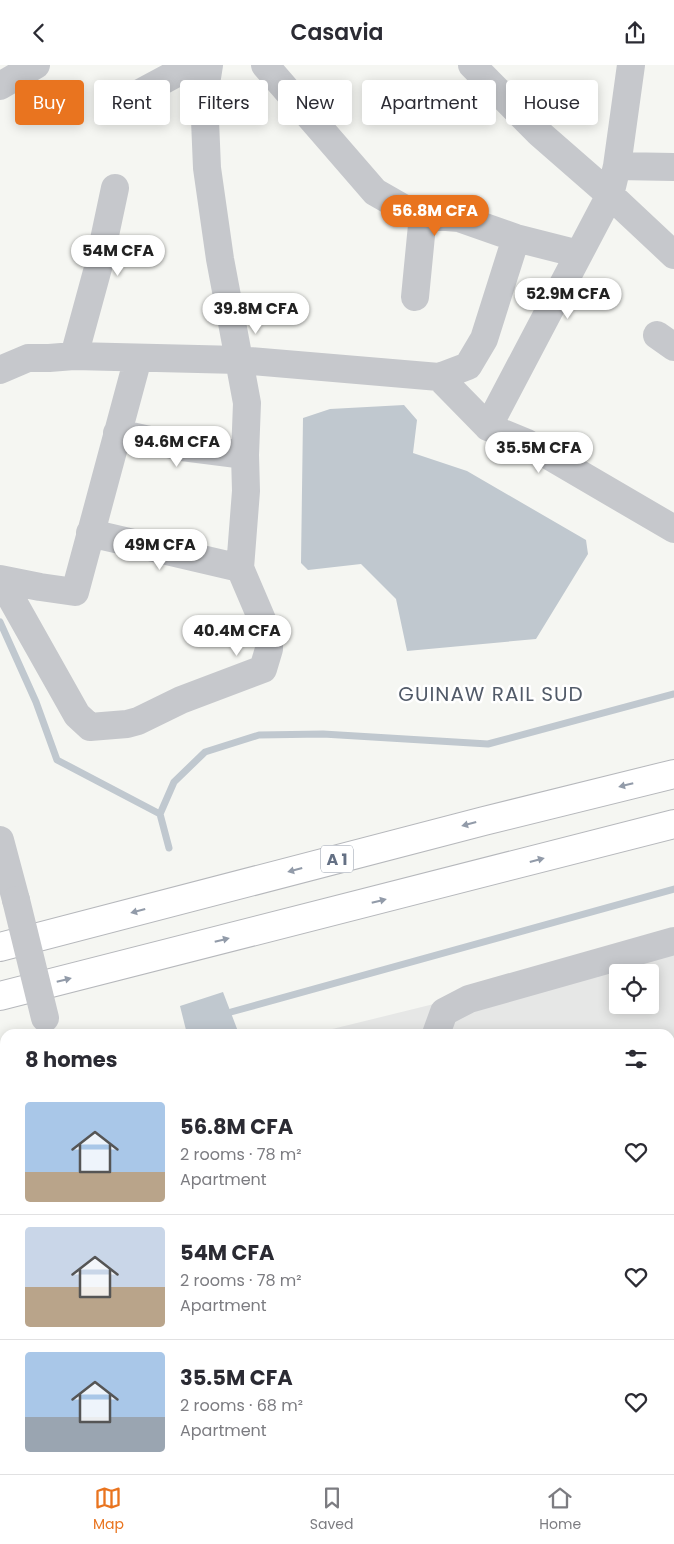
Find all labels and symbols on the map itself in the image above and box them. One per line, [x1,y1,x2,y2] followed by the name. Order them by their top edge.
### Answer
[378,195,492,237] pin: 56.8M CFA
[72,235,164,277] pin: 54M CFA
[511,277,625,320] pin: 52.9M CFA
[199,293,313,335] pin: 39.8M CFA
[120,425,234,468] pin: 94.6M CFA
[482,431,596,474] pin: 35.5M CFA
[114,529,206,571] pin: 49M CFA
[180,615,294,657] pin: 40.4M CFA
[398,680,584,708] district label: GUINAW RAIL SUD
[619,781,634,789] one-way arrow
[461,821,476,829] one-way arrow
[321,846,353,873] road number: A 1
[529,856,544,864] one-way arrow
[287,866,302,874] one-way arrow
[372,896,387,904] one-way arrow
[130,907,145,915] one-way arrow
[214,936,229,944] one-way arrow
[57,976,72,984] one-way arrow

